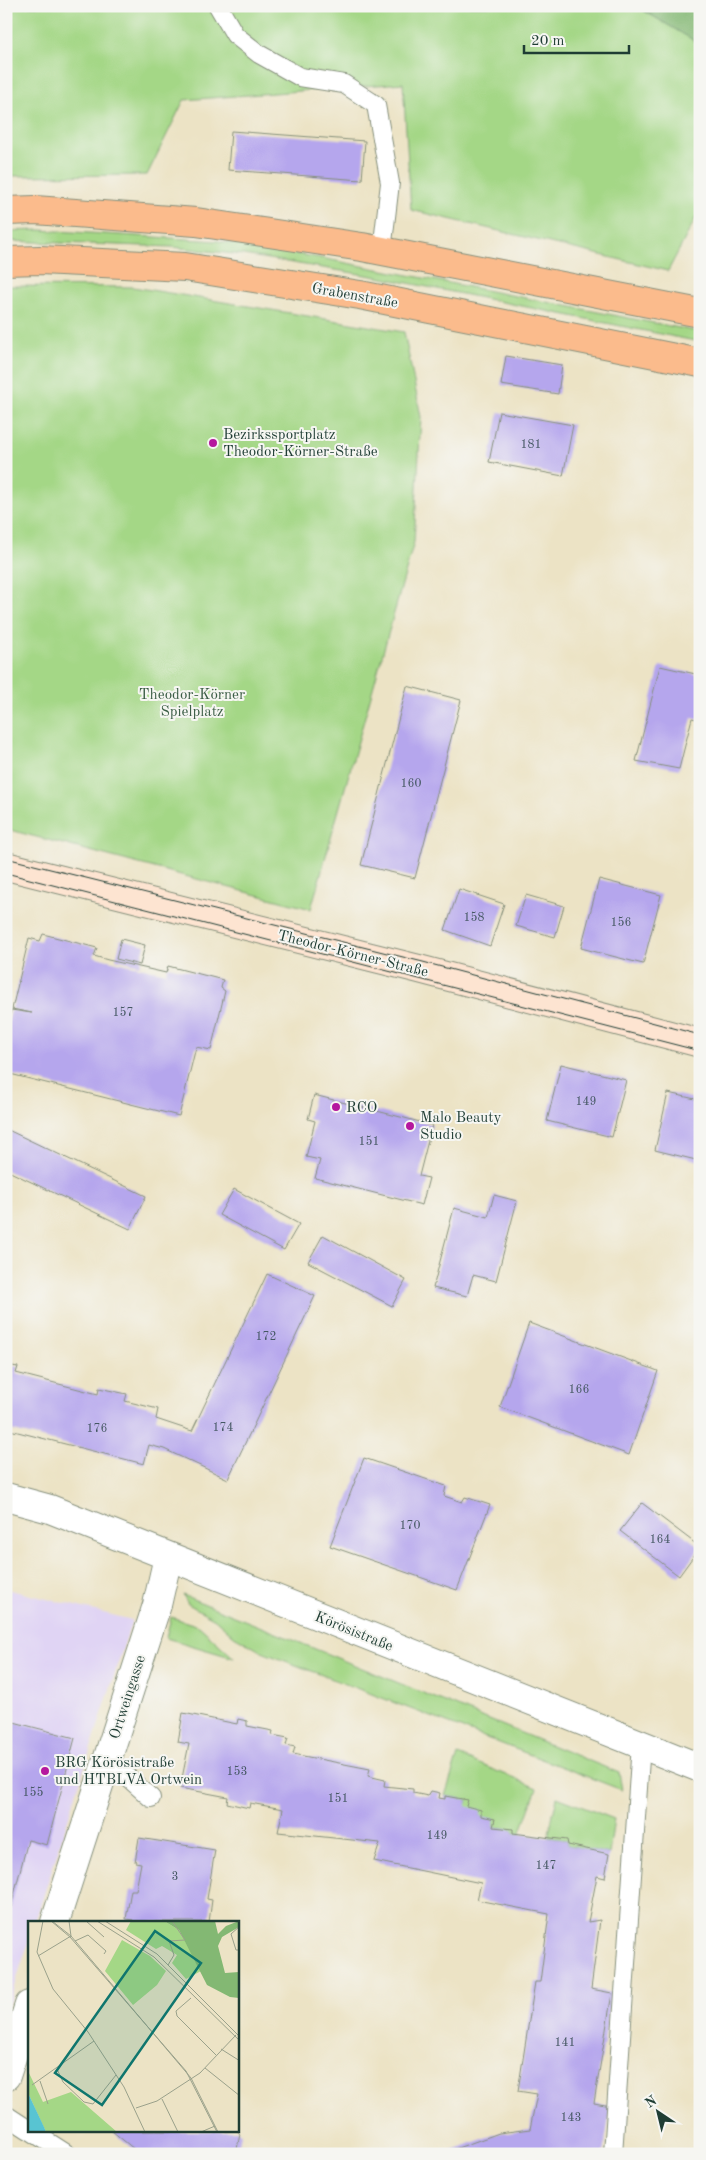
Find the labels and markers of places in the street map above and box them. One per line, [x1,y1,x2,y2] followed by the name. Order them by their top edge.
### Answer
[223,428,378,460] place label: Bezirkssportplatz Theodor-Körner-Straße
[207,437,219,449] marker: Bezirkssportplatz Theodor-Körner-Straße
[330,1101,342,1113] marker: RCO
[346,1101,377,1116] place label: RCO
[420,1111,502,1143] place label: Malo Beauty Studio
[404,1120,416,1132] marker: Malo Beauty Studio
[55,1756,202,1788] place label: BRG Körösistraße und HTBLVA Ortwein
[39,1765,51,1777] marker: BRG Körösistraße und HTBLVA Ortwein

